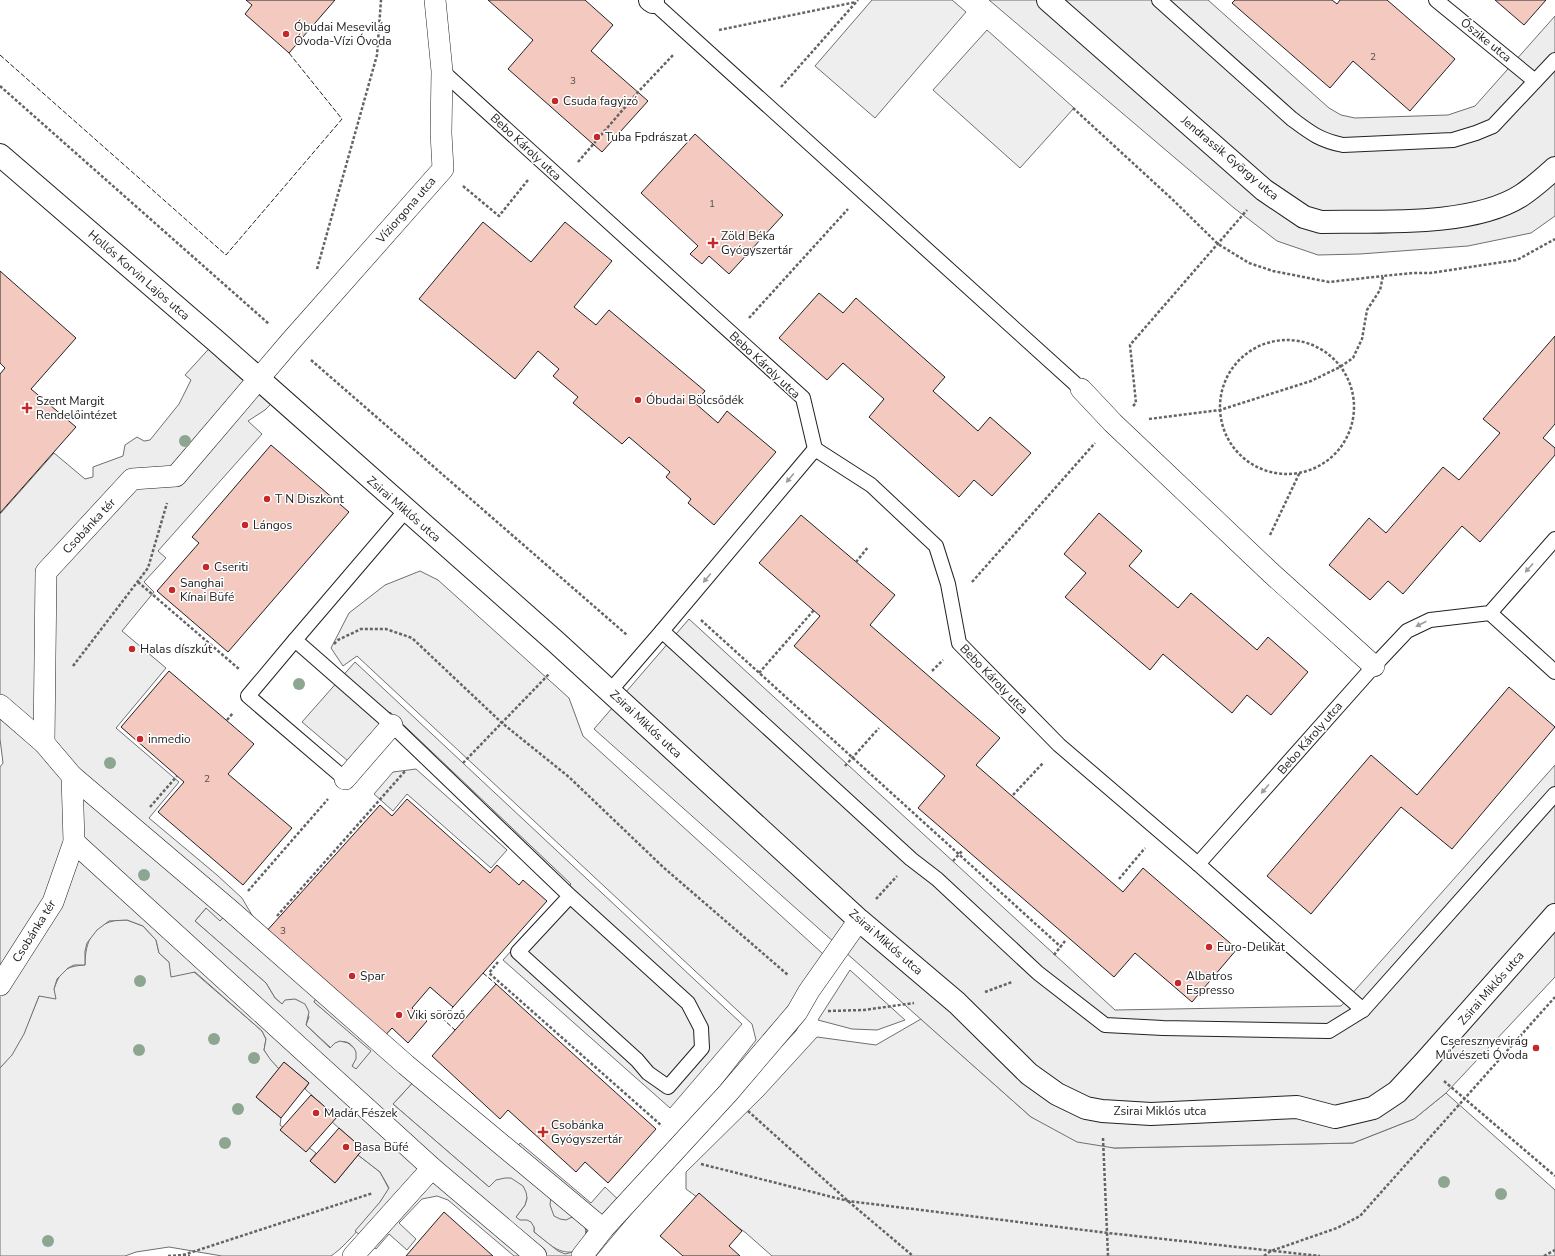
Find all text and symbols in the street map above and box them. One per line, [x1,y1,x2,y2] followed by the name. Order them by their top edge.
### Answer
[1457,14,1515,66] street label: Őszike utca
[294,19,392,49] place label: Óbudai Mesevilág Óvoda-Vízi Óvoda
[281,29,291,39] marker: Óbudai Mesevilág Óvoda-Vízi Óvoda
[1370,50,1376,64] house number: 2
[570,74,576,88] house number: 3
[563,93,639,109] place label: Csuda fagyizó
[550,96,560,106] marker: Csuda fagyizó
[487,110,565,184] street label: Bebo Károly utca
[1177,112,1282,204] street label: Jendrassik György utca
[605,129,688,145] place label: Tuba Fpdrászat
[592,132,602,142] marker: Tuba Fpdrászat
[372,173,439,247] street label: Víziorgona utca
[709,197,715,211] house number: 1
[85,226,193,324] street label: Hollós Korvin Lajos utca
[721,228,793,258] place label: Zöld Béka Gyógyszertár
[708,238,718,248] marker: Zöld Béka Gyógyszertár
[726,328,804,402] street label: Bebo Károly utca
[646,392,745,408] place label: Óbudai Bölcsődék
[36,393,118,423] place label: Szent Margit Rendelőintézet
[633,395,643,405] marker: Óbudai Bölcsődék
[21,402,33,414] marker: Szent Margit Rendelőintézet
[364,473,444,545] street label: Zsirai Miklós utca
[786,473,795,484] one-way arrow
[275,491,345,507] place label: T N Diszkont
[59,494,119,557] street label: Csobánka tér
[262,494,272,504] marker: T N Diszkont
[253,517,292,533] place label: Lángos
[240,520,250,530] marker: Lángos
[214,559,248,575] place label: Cseriti
[201,562,211,572] marker: Cseriti
[1525,564,1534,573] one-way arrow
[702,573,711,584] one-way arrow
[180,575,234,605] place label: Sanghai Kínai Büfé
[167,585,177,595] marker: Sanghai Kínai Büfé
[1415,621,1426,627] one-way arrow
[140,641,213,657] place label: Halas díszkút
[956,641,1032,717] street label: Bebo Károly utca
[127,644,137,654] marker: Halas díszkút
[607,687,685,761] street label: Zsirai Miklós utca
[1274,698,1346,778] street label: Bebo Károly utca
[148,731,191,747] place label: inmedio
[135,734,145,744] marker: inmedio
[204,772,210,786] house number: 2
[1260,784,1269,794] one-way arrow
[8,896,60,965] street label: Csobánka tér
[846,906,926,978] street label: Zsirai Miklós utca
[280,924,286,938] house number: 3
[1217,939,1286,955] place label: Euro-Delikát
[1204,942,1214,952] marker: Euro-Delikát
[1455,948,1527,1028] street label: Zsirai Miklós utca
[360,968,386,984] place label: Spar
[1186,968,1235,998] place label: Albatros Espresso
[347,971,357,981] marker: Spar
[1173,978,1183,988] marker: Albatros Espresso
[406,1007,466,1023] place label: Viki söröző
[394,1010,404,1020] marker: Viki söröző
[1436,1033,1528,1063] place label: Cseresznyevirág Művészeti Óvoda
[1531,1043,1541,1053] marker: Cseresznyevirág Művészeti Óvoda
[1114,1103,1206,1119] street label: Zsirai Miklós utca
[324,1105,399,1121] place label: Madár Fészek
[311,1108,321,1118] marker: Madár Fészek
[551,1117,623,1147] place label: Csobánka Gyógyszertár
[538,1127,548,1137] marker: Csobánka Gyógyszertár
[354,1139,409,1155] place label: Basa Büfé
[341,1142,351,1152] marker: Basa Büfé

